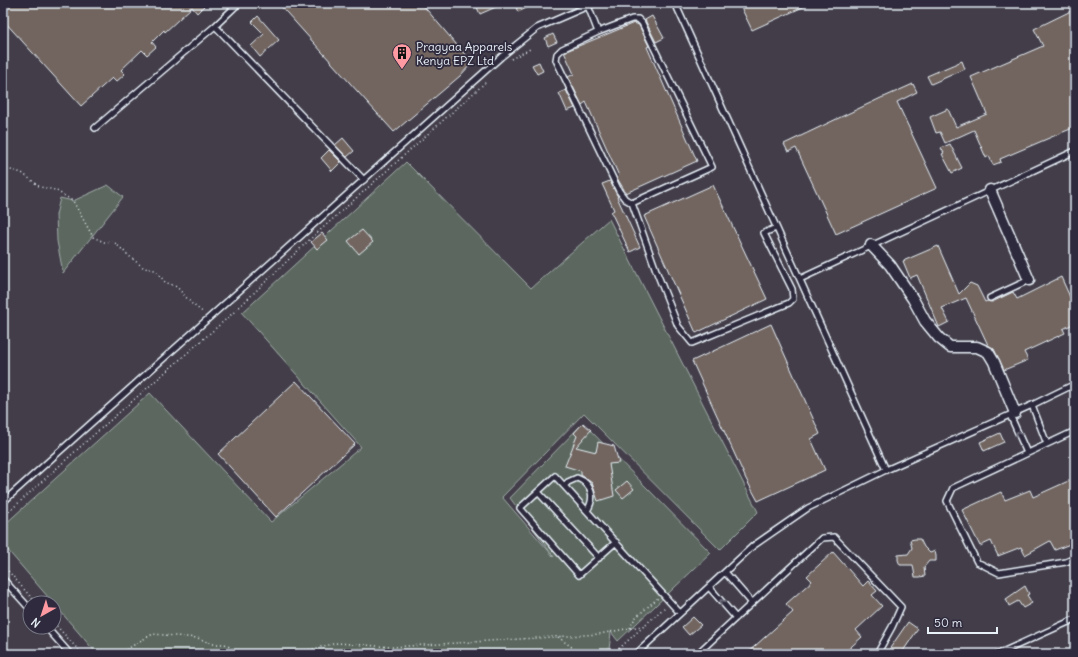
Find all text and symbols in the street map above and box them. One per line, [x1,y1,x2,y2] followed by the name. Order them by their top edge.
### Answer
[416,39,512,68] place label: Pragyaa Apparels Kenya EPZ Ltd
[391,42,413,70] building icon: Pragyaa Apparels Kenya EPZ Ltd
[1015,431,1023,439] one-way arrow
[22,595,62,635] north arrow
[720,599,727,607] one-way arrow
[928,609,997,635] scale bar
[28,615,43,631] text: N
[934,615,963,630] text: 50 m

